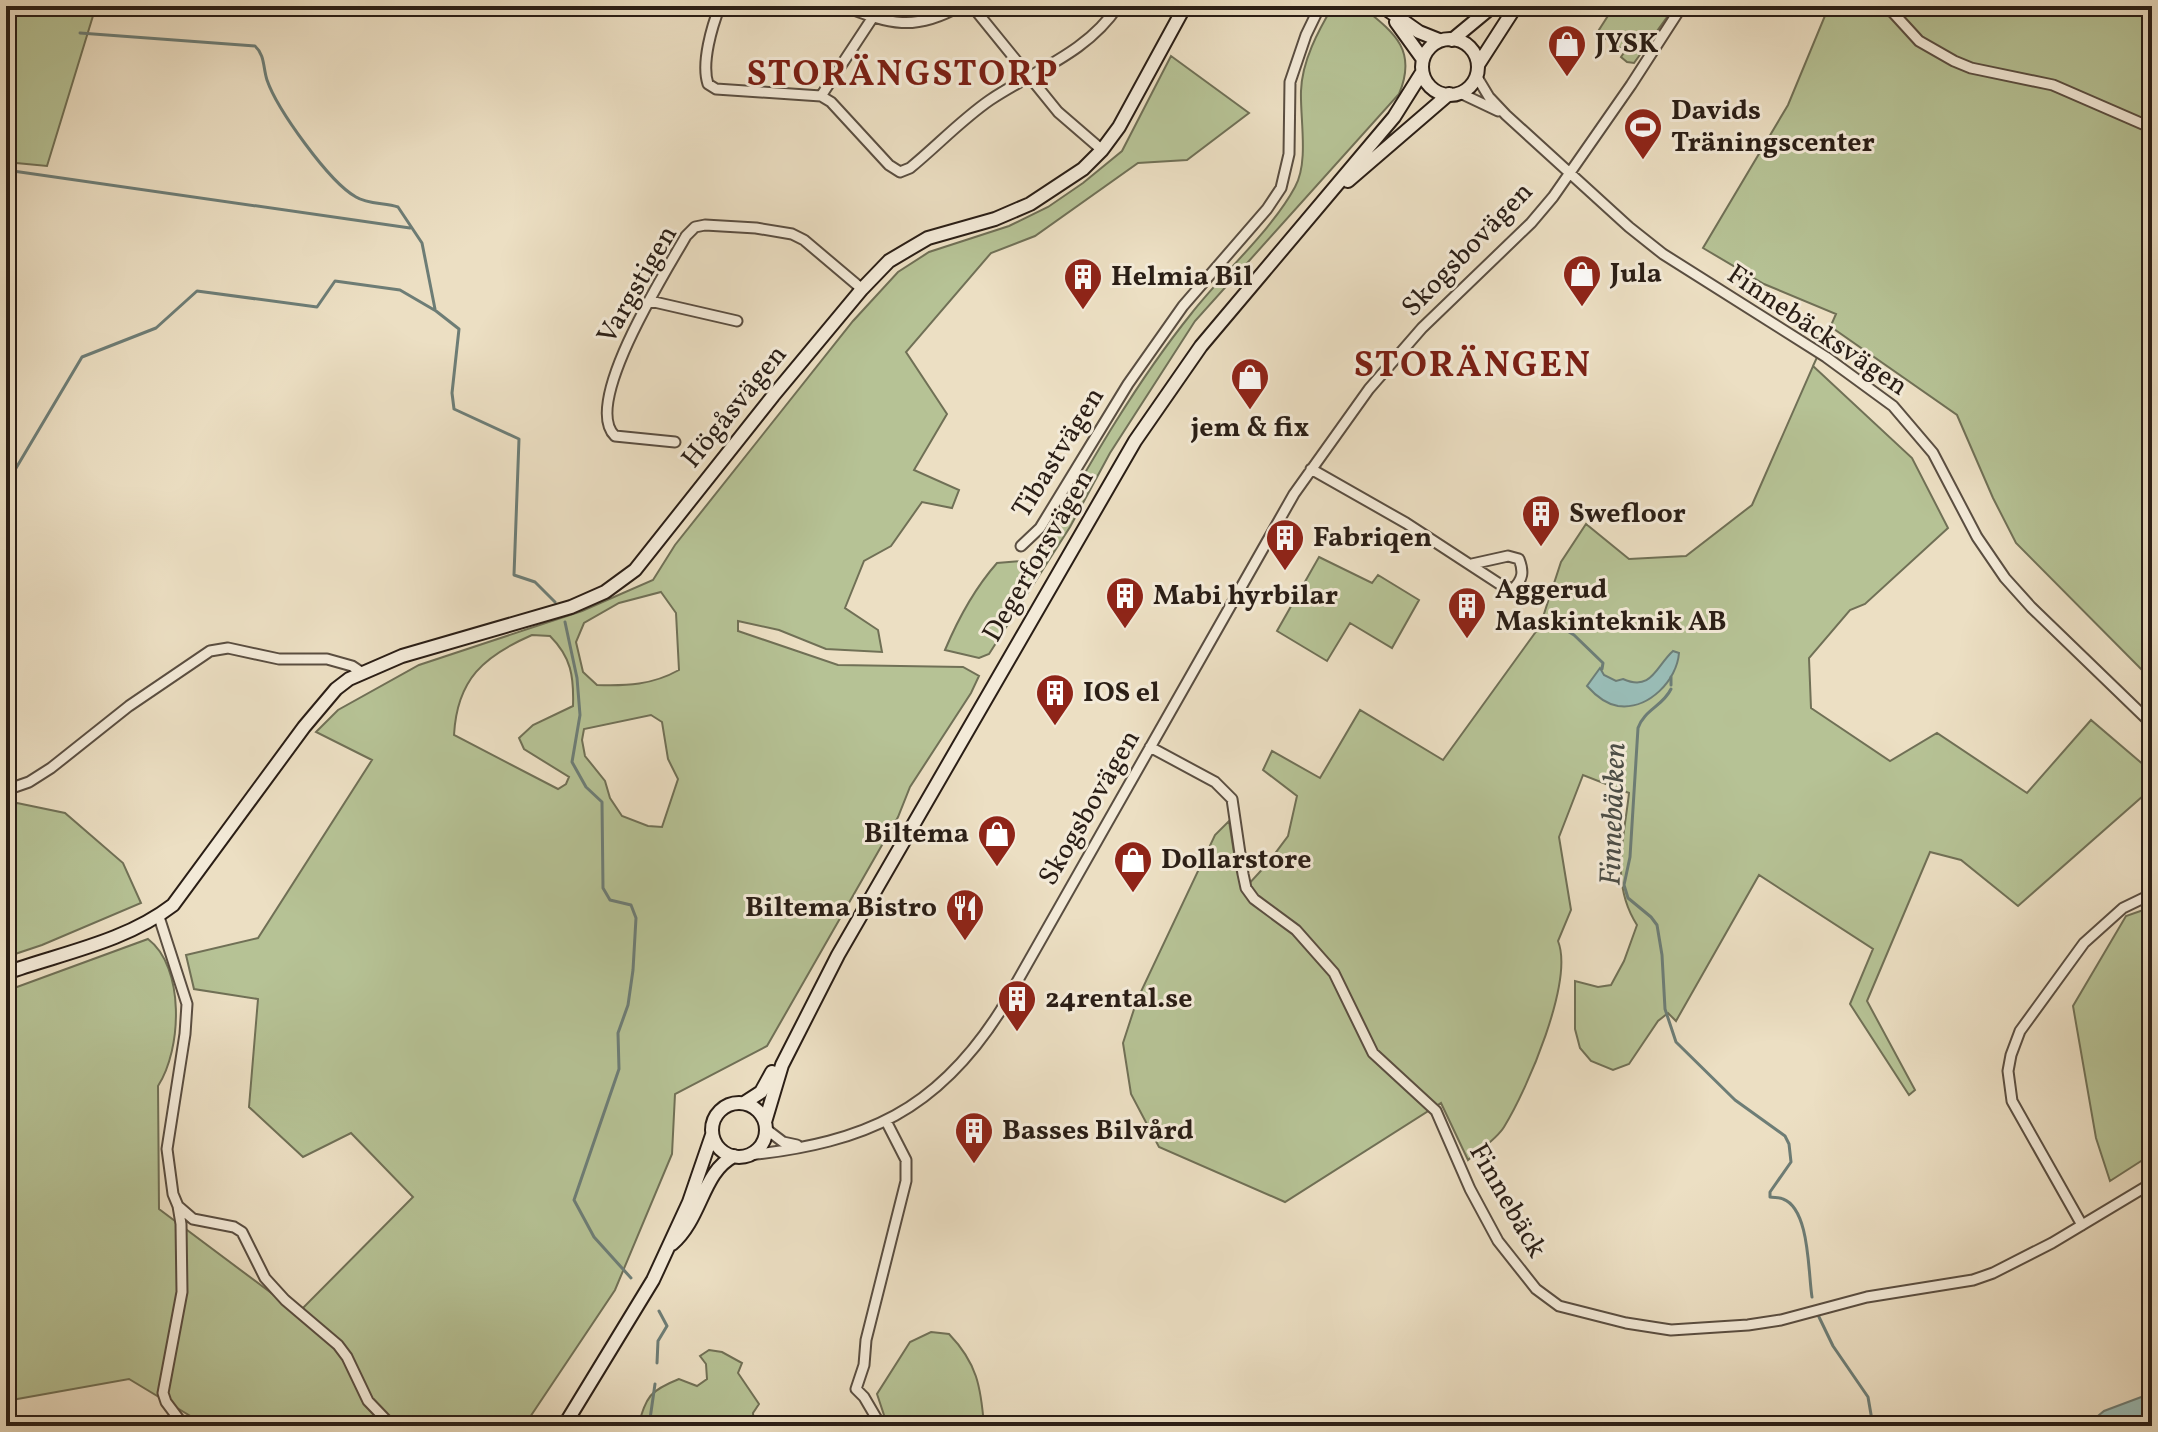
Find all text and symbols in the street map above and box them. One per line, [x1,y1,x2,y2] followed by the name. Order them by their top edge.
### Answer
[1546,23,1588,78] shop icon: JYSK
[1594,25,1658,64] place label: JYSK
[747,51,1060,101] district label: STORÄNGSTORP
[1671,92,1875,163] place label: Davids Träningscenter
[1622,106,1664,161] sports icon: Davids Träningscenter
[1393,174,1543,326] street label: Skogsbovägen
[588,218,688,352] street label: Vargstigen
[1561,253,1603,308] shop icon: Jula
[1609,255,1662,294] place label: Jula
[1062,256,1104,311] building icon: Helmia Bil
[1719,256,1915,406] street label: Finnebäcksvägen
[1111,258,1253,297] place label: Helmia Bil
[673,337,797,477] street label: Högåsvägen
[1354,342,1592,392] district label: STORÄNGEN
[1229,356,1271,411] shop icon: jem & fix
[1003,380,1115,526] street label: Tibastvägen
[1191,409,1310,448] place label: jem & fix
[974,462,1104,650] street label: Degerforsvägen
[1520,493,1562,548] building icon: Swefloor
[1569,495,1686,534] place label: Swefloor
[1264,517,1306,572] building icon: Fabriqen
[1313,519,1432,558] place label: Fabriqen
[1495,571,1727,642] place label: Aggerud Maskinteknik AB
[1104,575,1146,630] building icon: Mabi hyrbilar
[1153,577,1338,616] place label: Mabi hyrbilar
[1446,585,1488,640] building icon: Aggerud Maskinteknik AB
[1034,672,1076,727] building icon: IOS el
[1083,674,1160,713] place label: IOS el
[1029,723,1151,893] street label: Skogsbovägen
[1591,742,1637,886] water label: Finnebäcken
[976,813,1018,868] shop icon: Biltema
[864,815,969,854] place label: Biltema
[1112,839,1154,894] shop icon: Dollarstore
[1161,841,1312,880] place label: Dollarstore
[944,887,986,942] restaurant icon: Biltema Bistro
[745,889,937,928] place label: Biltema Bistro
[996,978,1038,1033] building icon: 24rental.se
[1045,980,1193,1019] place label: 24rental.se
[953,1110,995,1165] building icon: Basses Bilvård
[1002,1112,1194,1151] place label: Basses Bilvård
[1459,1137,1555,1265] street label: Finnebäck

